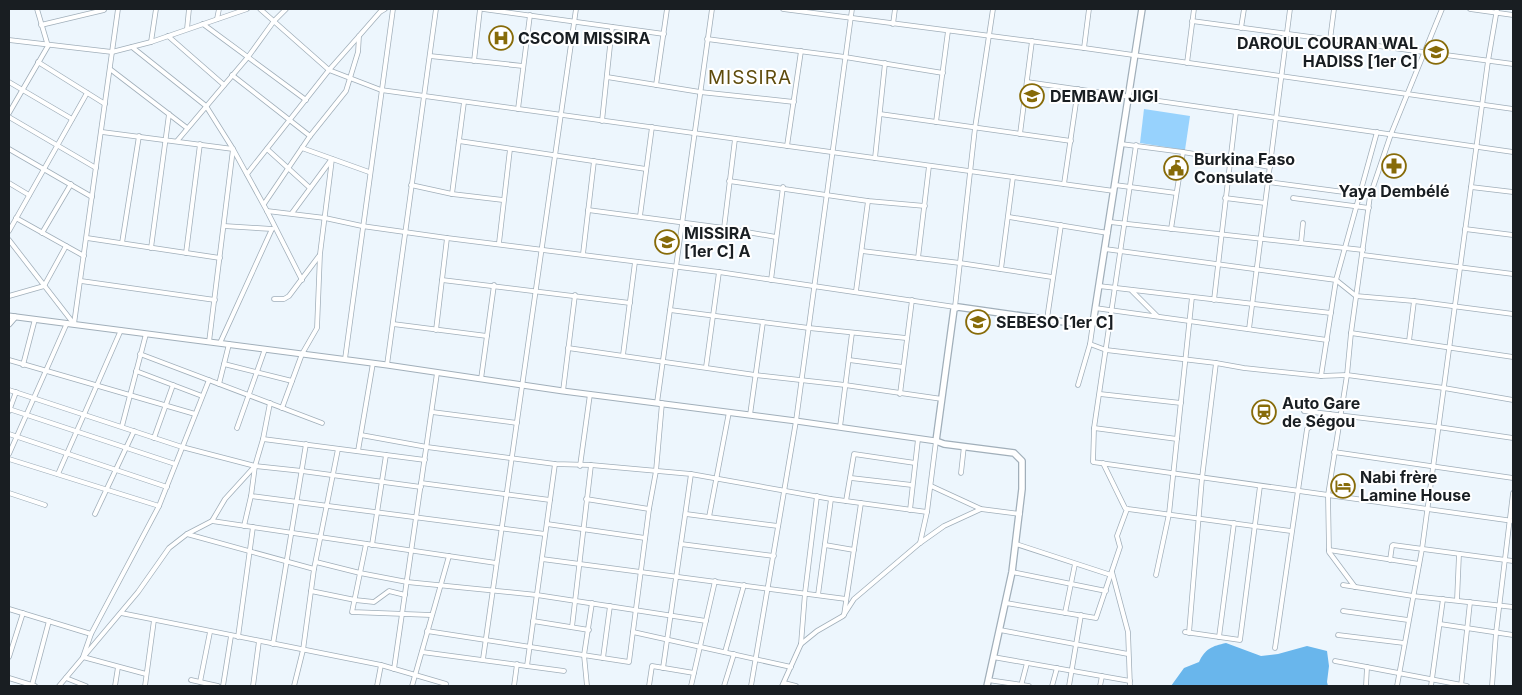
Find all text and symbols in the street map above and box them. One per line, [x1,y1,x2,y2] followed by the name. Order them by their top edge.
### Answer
[488,25,514,51] hospital icon: CSCOM MISSIRA
[518,28,651,48] place label: CSCOM MISSIRA
[1237,33,1418,71] place label: DAROUL COURAN WAL HADISS [1er C]
[1423,39,1449,65] school or university icon: DAROUL COURAN WAL HADISS [1er C]
[708,66,792,89] district label: MISSIRA
[1019,83,1045,109] school or university icon: DEMBAW JIGI
[1050,86,1158,106] place label: DEMBAW JIGI
[1194,149,1295,187] place label: Burkina Faso Consulate
[1381,153,1407,179] pharmacy icon: Yaya Dembélé
[1163,155,1189,181] public building icon: Burkina Faso Consulate
[1339,181,1449,201] place label: Yaya Dembélé
[684,223,751,261] place label: MISSIRA [1er C] A
[654,229,680,255] school or university icon: MISSIRA [1er C] A
[965,309,991,335] school or university icon: SEBESO [1er C]
[996,312,1114,332] place label: SEBESO [1er C]
[1282,393,1360,431] place label: Auto Gare de Ségou
[1251,399,1277,425] station icon: Auto Gare de Ségou
[1360,467,1471,505] place label: Nabi frère Lamine House
[1330,473,1356,499] hotel icon: Nabi frère Lamine House

